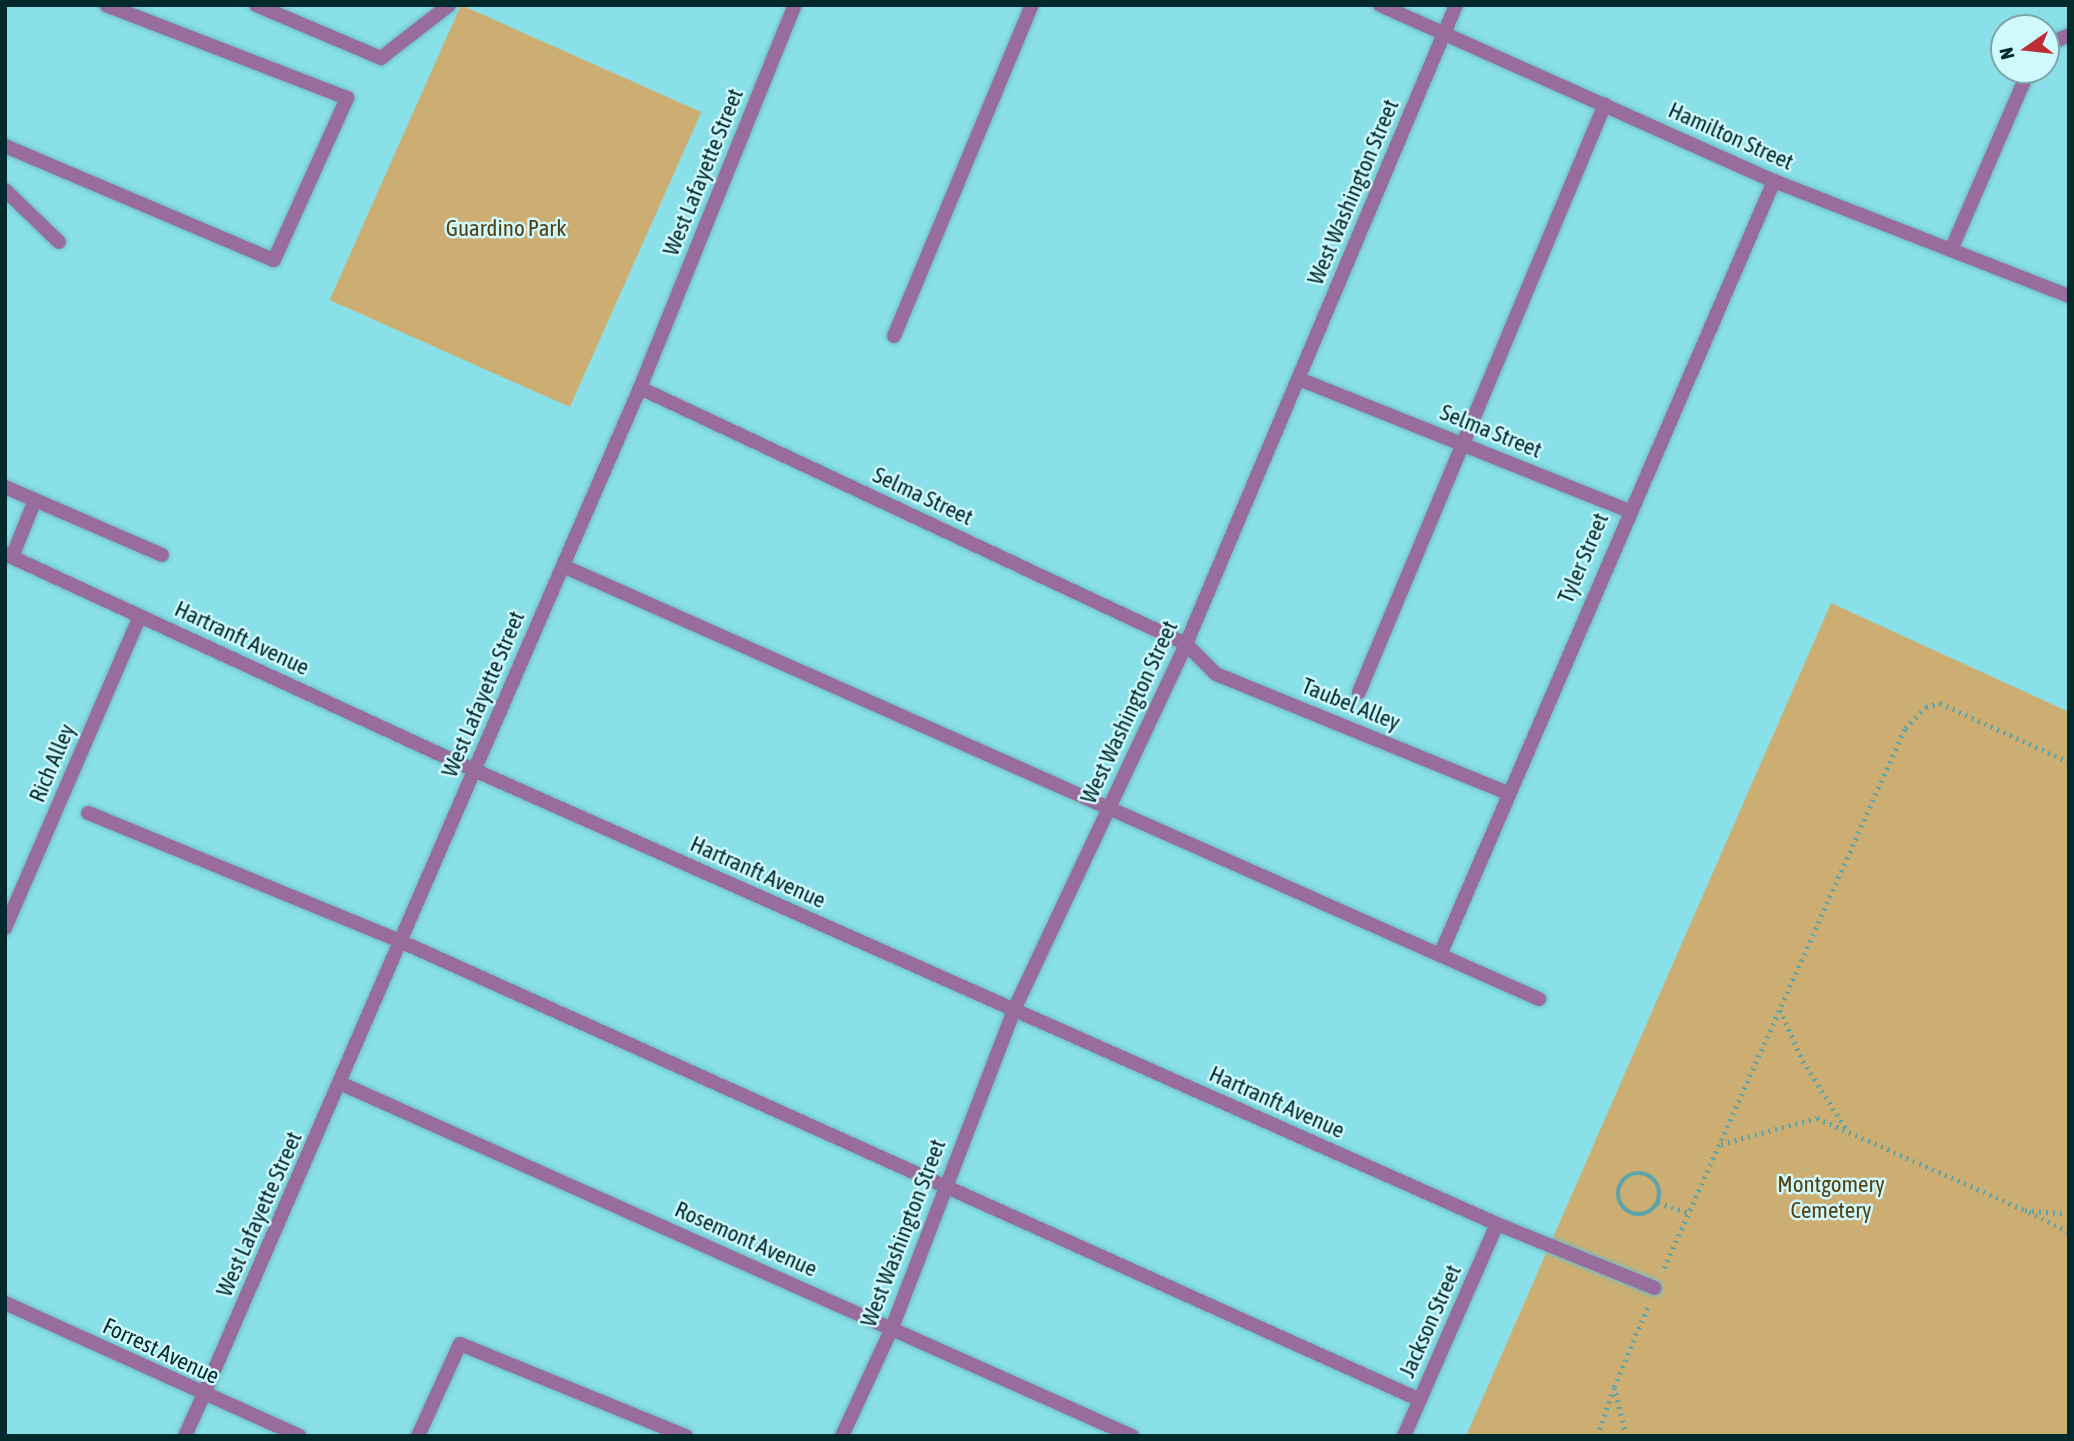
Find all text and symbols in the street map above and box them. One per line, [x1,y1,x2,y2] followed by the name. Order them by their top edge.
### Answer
[1990,14,2060,84] north arrow
[1995,45,2019,62] text: N
[657,84,749,260] street label: West Lafayette Street
[1302,95,1404,289] street label: West Washington Street
[1664,96,1798,176] street label: Hamilton Street
[446,214,566,242] park label: Guardino Park
[1436,398,1546,464] street label: Selma Street
[869,461,977,531] street label: Selma Street
[1552,509,1614,607] street label: Tyler Street
[170,595,314,681] street label: Hartranft Avenue
[436,607,530,781] street label: West Lafayette Street
[1075,616,1183,808] street label: West Washington Street
[1298,672,1404,736] street label: Taubel Alley
[23,720,81,806] street label: Rich Alley
[686,830,830,914] street label: Hartranft Avenue
[1205,1060,1349,1144] street label: Hartranft Avenue
[210,1127,308,1301] street label: West Lafayette Street
[855,1135,951,1331] street label: West Washington Street
[1777,1170,1885,1224] park label: Montgomery Cemetery
[671,1195,821,1283] street label: Rosemont Avenue
[1393,1260,1467,1382] street label: Jackson Street
[98,1312,224,1390] street label: Forrest Avenue

